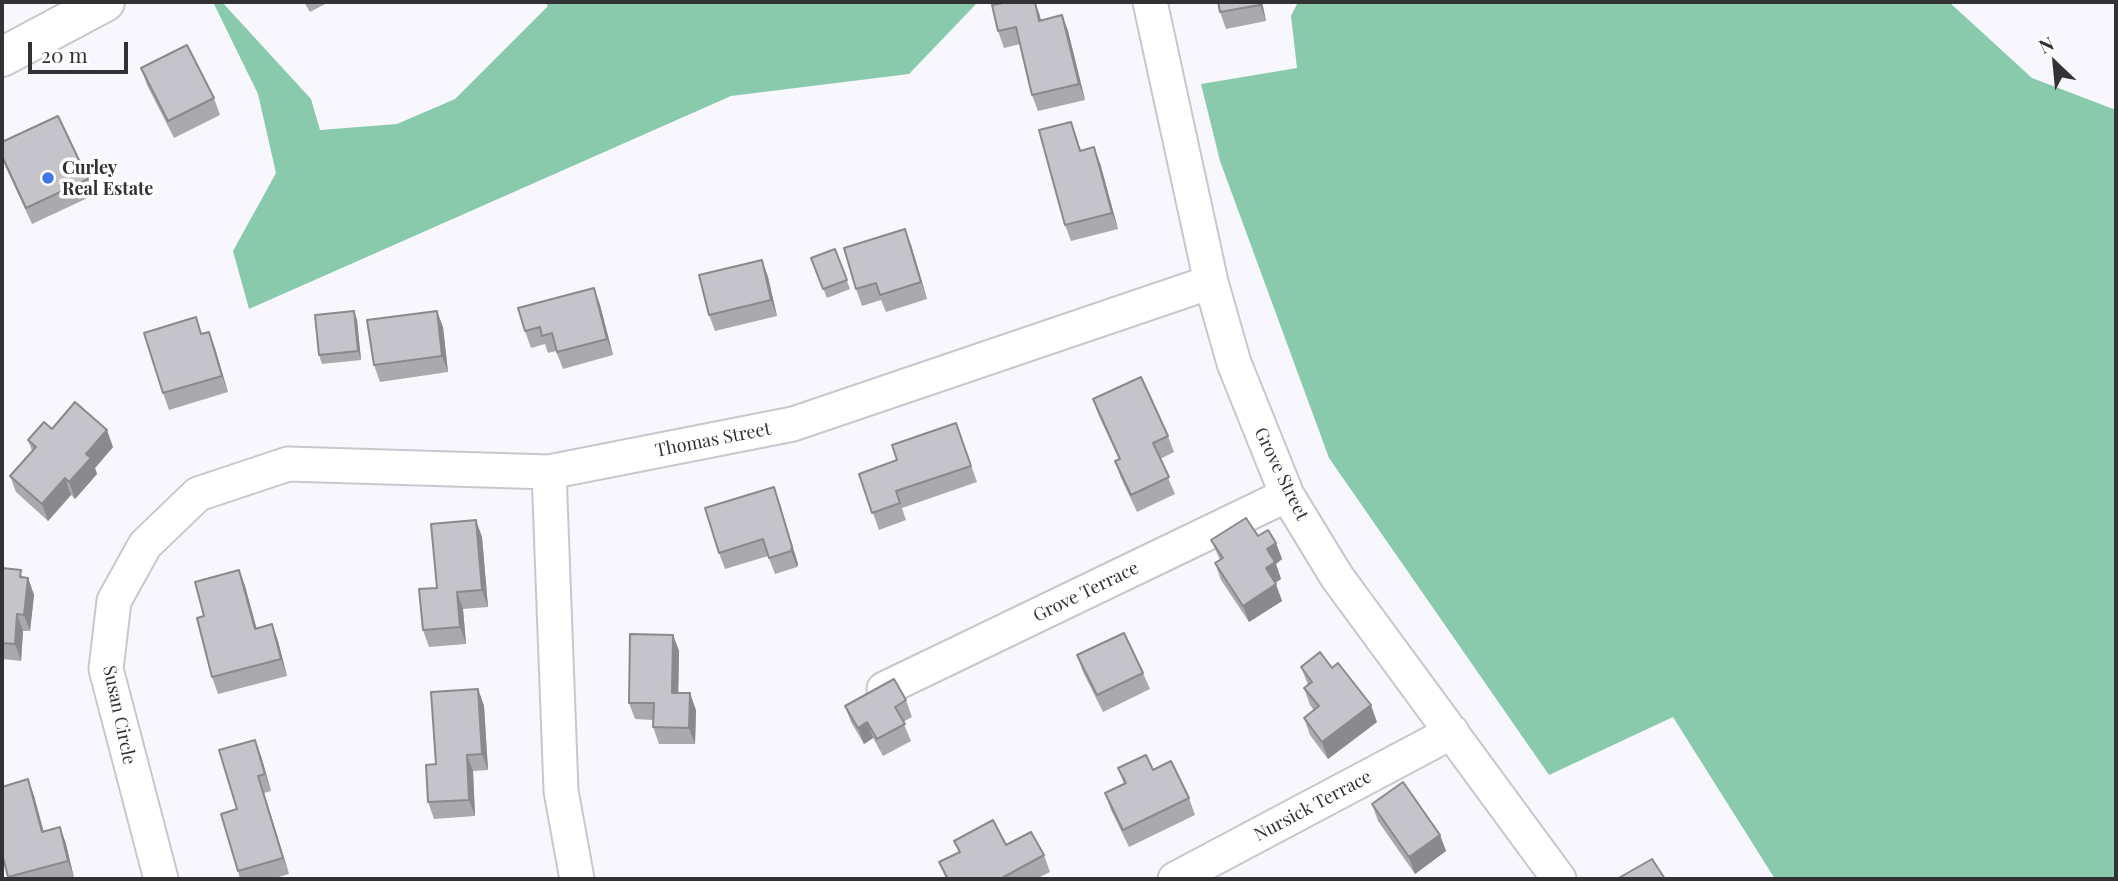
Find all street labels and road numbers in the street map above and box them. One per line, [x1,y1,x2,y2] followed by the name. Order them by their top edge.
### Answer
[653,418,773,462] street label: Thomas Street
[1249,424,1313,524] street label: Grove Street
[1030,557,1142,627] street label: Grove Terrace
[98,664,140,766] street label: Susan Circle
[1251,766,1375,846] street label: Nursick Terrace

